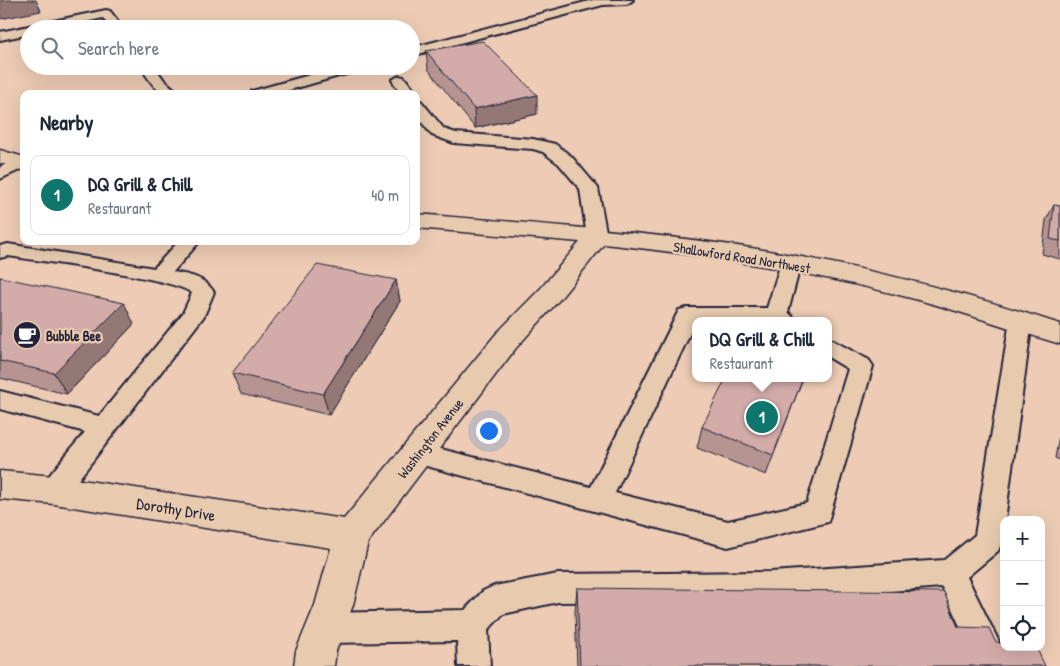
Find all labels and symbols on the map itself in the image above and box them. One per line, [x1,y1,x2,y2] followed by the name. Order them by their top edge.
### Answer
[672,237,812,277] street label: Shallowford Road Northwest
[12,320,42,350] cafe icon: Bubble Bee
[46,326,101,345] place label: Bubble Bee
[393,394,468,483] street label: Washington Avenue
[746,398,778,436] pin: 1
[476,418,502,444] your location
[135,492,218,526] street label: Dorothy Drive

